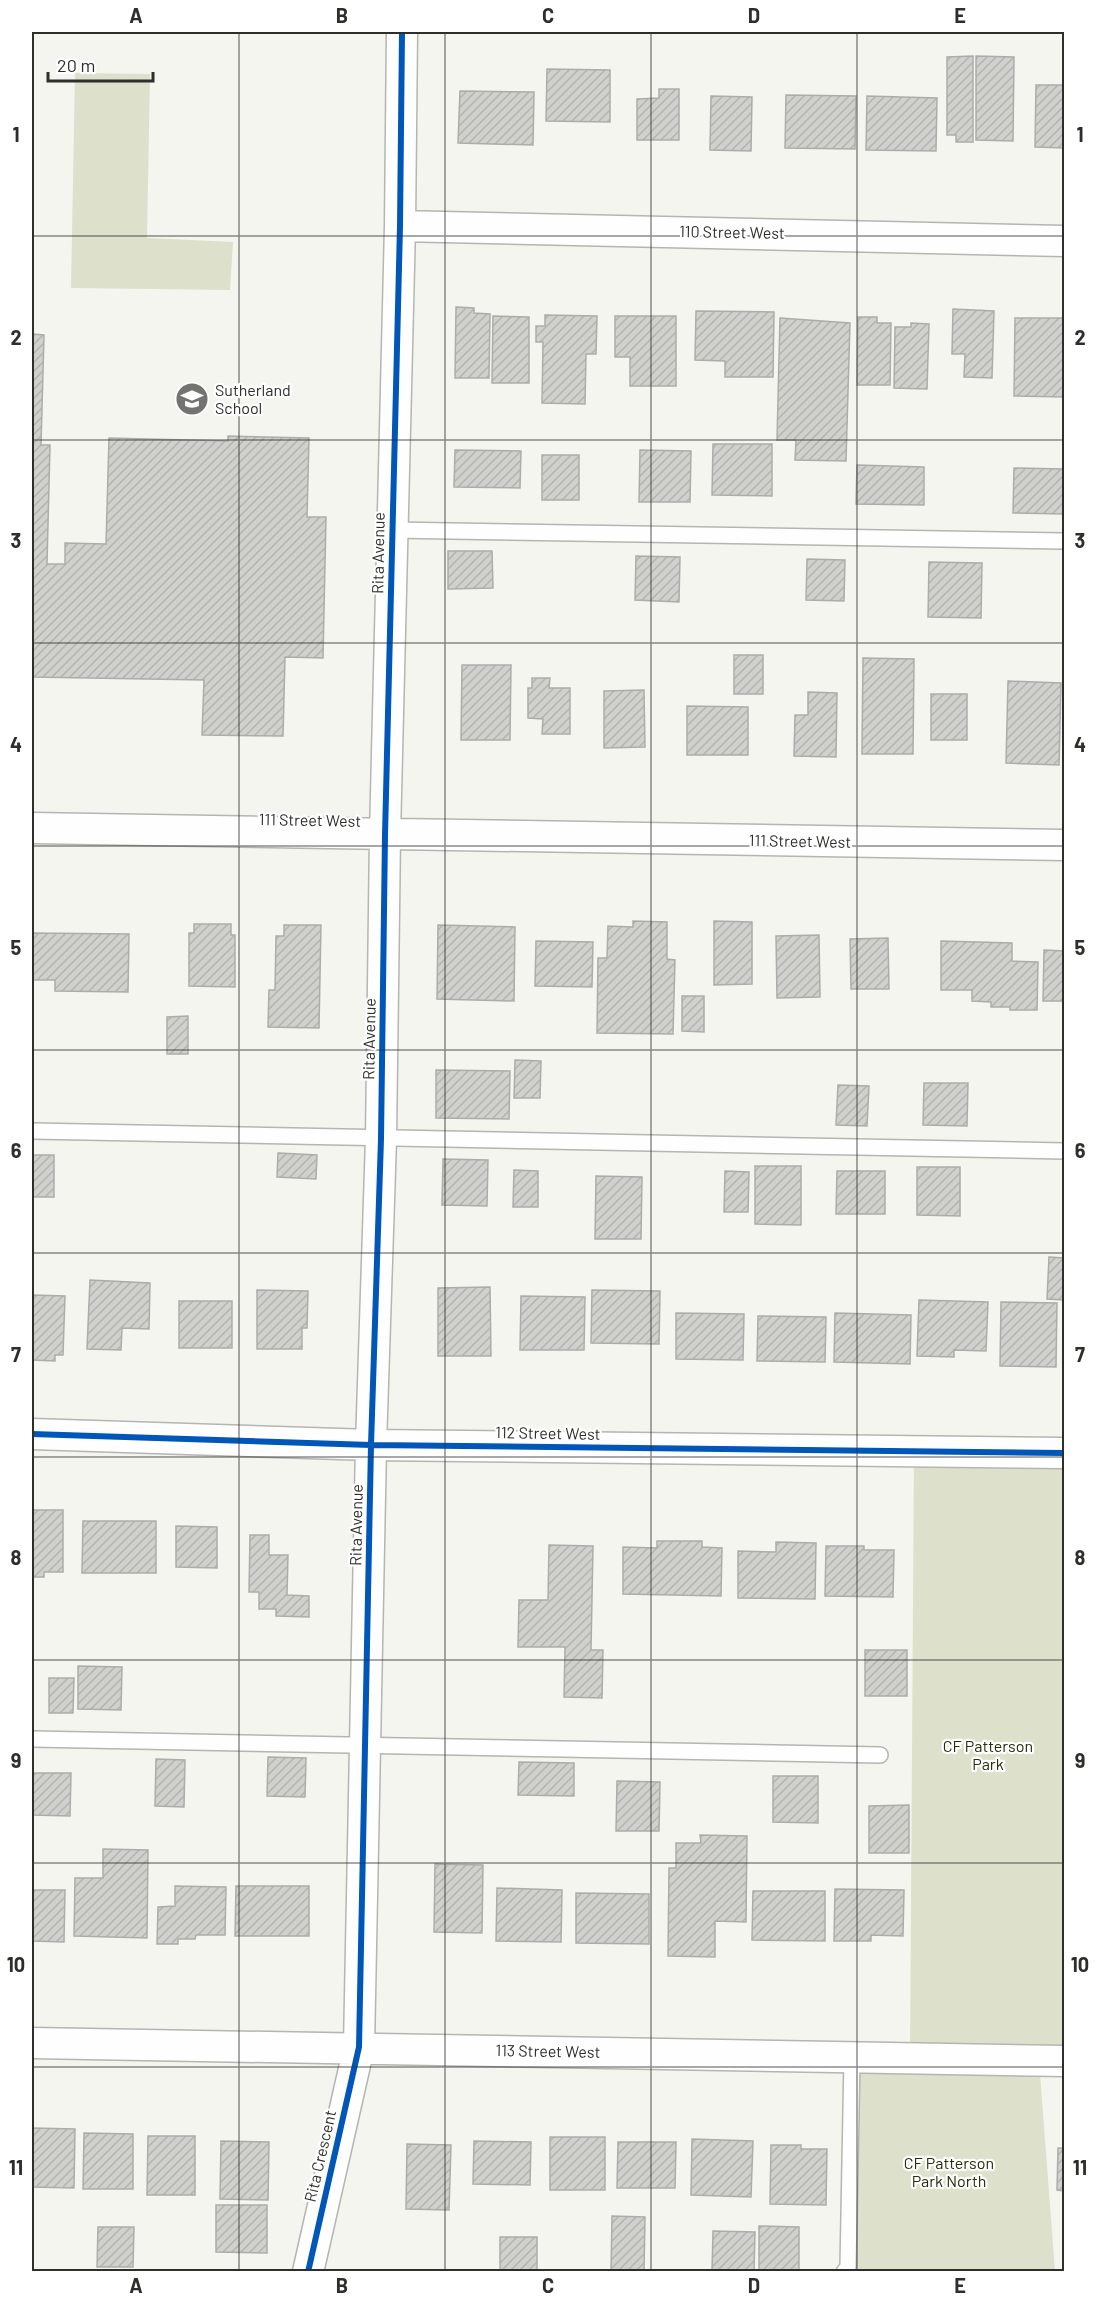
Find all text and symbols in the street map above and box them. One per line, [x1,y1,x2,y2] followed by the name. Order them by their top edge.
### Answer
[129,3,143,27] text: A
[336,3,348,27] text: B
[542,3,554,27] text: C
[748,3,760,27] text: D
[954,3,966,27] text: E
[48,45,153,83] scale bar
[57,54,95,76] text: 20 m
[12,122,20,146] text: 1
[1076,122,1084,146] text: 1
[679,221,785,242] street label: 110 Street West
[10,325,22,349] text: 2
[1074,325,1086,349] text: 2
[215,380,291,417] place label: Sutherland School
[174,381,210,417] school or university icon: Sutherland School
[367,512,388,594] street label: Rita Avenue
[11,528,21,552] text: 3
[1075,528,1085,552] text: 3
[10,732,22,756] text: 4
[1074,732,1086,756] text: 4
[259,809,361,830] street label: 111 Street West
[749,830,851,851] street label: 111 Street West
[11,935,22,959] text: 5
[1075,935,1086,959] text: 5
[358,998,379,1080] street label: Rita Avenue
[11,1138,22,1162] text: 6
[1075,1138,1086,1162] text: 6
[11,1342,21,1366] text: 7
[1075,1342,1085,1366] text: 7
[495,1422,601,1443] street label: 112 Street West
[345,1484,366,1566] street label: Rita Avenue
[11,1545,22,1569] text: 8
[1075,1545,1086,1569] text: 8
[943,1736,1033,1773] park label: CF Patterson Park
[11,1748,21,1772] text: 9
[1075,1748,1085,1772] text: 9
[7,1952,25,1976] text: 10
[1071,1952,1089,1976] text: 10
[495,2040,601,2061] street label: 113 Street West
[300,2108,339,2204] street label: Rita Crescent
[904,2153,994,2190] park label: CF Patterson Park North
[9,2155,23,2179] text: 11
[1073,2155,1087,2179] text: 11
[129,2273,143,2297] text: A
[336,2273,348,2297] text: B
[542,2273,554,2297] text: C
[748,2273,760,2297] text: D
[954,2273,966,2297] text: E

